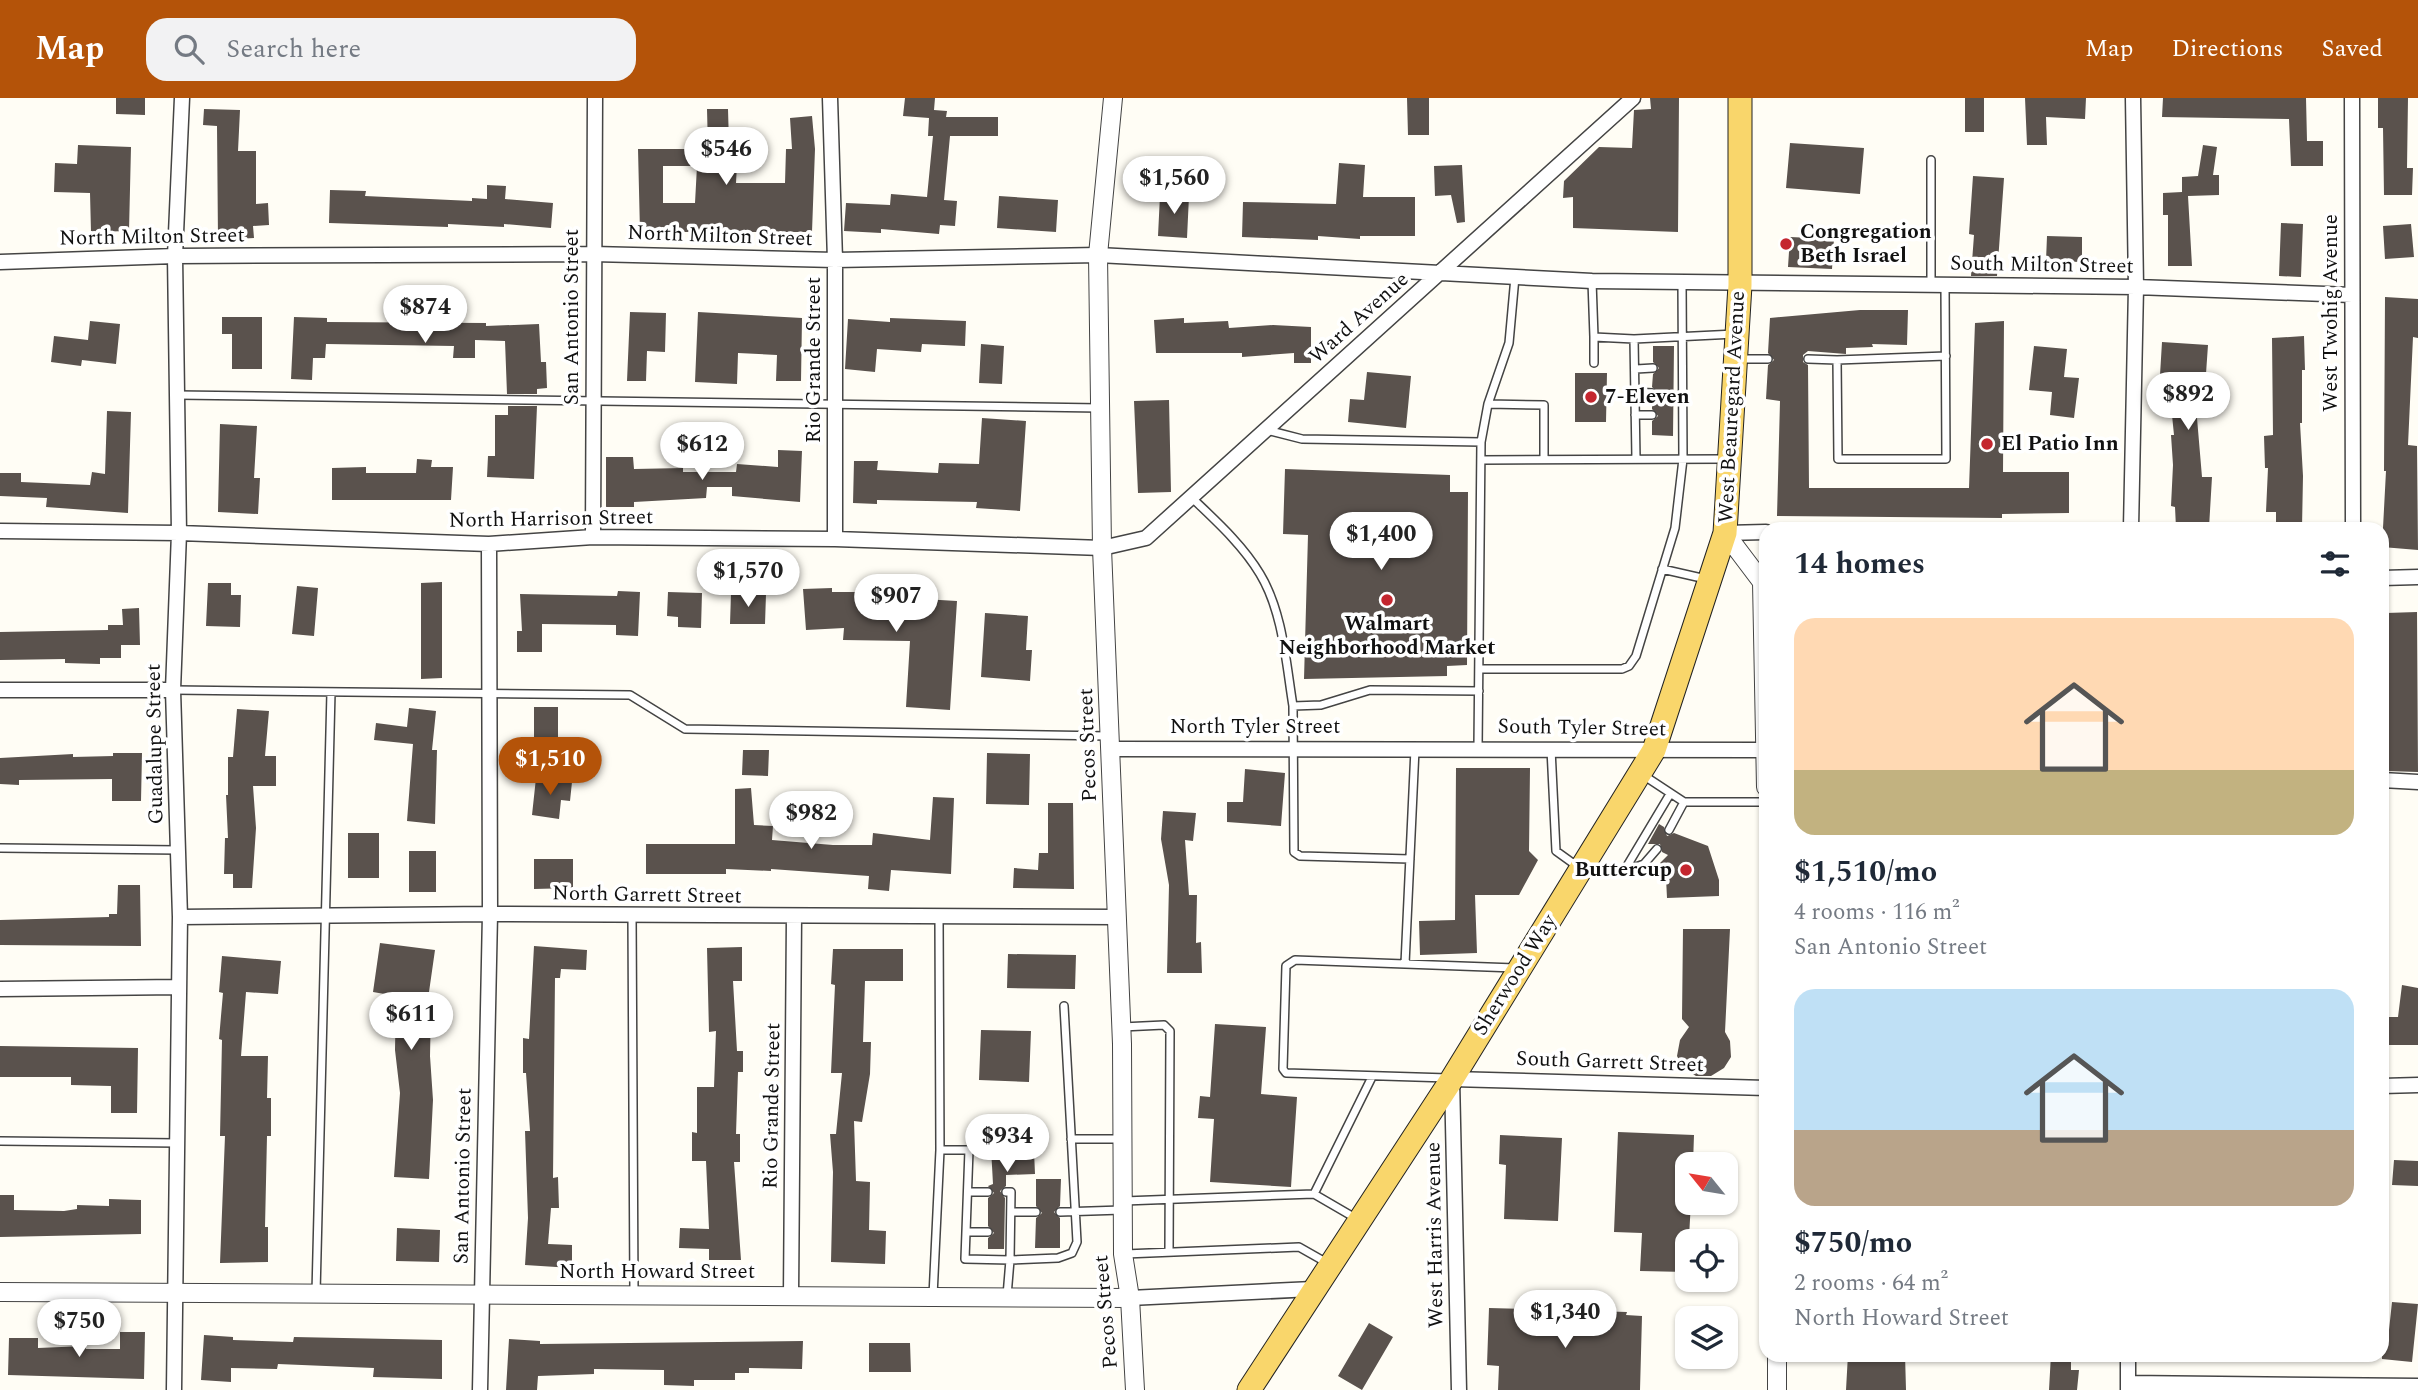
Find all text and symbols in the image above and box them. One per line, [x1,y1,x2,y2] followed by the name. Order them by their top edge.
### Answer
[146,18,636,81] search box
[35,24,104,74] text: Map
[226,29,361,69] text: Search here
[170,30,208,68] icon: search
[2085,31,2133,67] text: Map
[2171,31,2283,67] text: Directions
[2321,31,2383,67] text: Saved
[685,127,767,187] pin: $546
[700,132,752,167] text: $546
[1117,156,1231,216] pin: $1,560
[1139,161,1209,196] text: $1,560
[2315,214,2347,412] street label: West Twohig Avenue
[1800,216,1932,272] place label: Congregation Beth Israel
[627,217,813,255] street label: North Milton Street
[59,219,245,255] street label: North Milton Street
[556,229,588,405] street label: San Antonio Street
[1778,236,1794,252] marker: Congregation Beth Israel
[1950,247,2134,283] street label: South Milton Street
[1302,264,1416,372] street label: Ward Avenue
[798,277,830,443] street label: Rio Grande Street
[384,286,466,345] pin: $874
[399,290,451,325] text: $874
[1710,290,1754,524] street label: West Beauregard Avenue
[2147,372,2229,432] pin: $892
[2162,377,2214,412] text: $892
[1605,381,1690,413] place label: 7-Eleven
[1583,389,1599,405] marker: 7-Eleven
[661,422,743,482] pin: $612
[676,427,728,462] text: $612
[2001,428,2119,460] place label: El Patio Inn
[1979,436,1995,452] marker: El Patio Inn
[448,501,654,537] street label: North Harrison Street
[1324,512,1438,572] pin: $1,400
[1346,517,1416,552] text: $1,400
[1794,541,1925,587] text: 14 homes
[2316,545,2354,583] icon: filters
[691,550,805,609] pin: $1,570
[713,554,783,589] text: $1,570
[855,574,937,634] pin: $907
[870,579,922,614] text: $907
[1379,592,1395,608] marker: Walmart Neighborhood Market
[1279,608,1495,664] place label: Walmart Neighborhood Market
[138,663,172,825] street label: Guadalupe Street
[2011,664,2137,790] icon: home
[1070,687,1106,803] street label: Pecos Street
[1170,711,1340,743] street label: North Tyler Street
[1497,711,1667,745] street label: South Tyler Street
[493,738,607,797] pin: $1,510
[515,742,585,777] text: $1,510
[770,792,852,851] pin: $982
[785,796,837,831] text: $982
[1794,849,1937,895] text: $1,510/mo
[1574,854,1672,886] place label: Buttercup
[1678,862,1694,878] marker: Buttercup
[552,877,742,913] street label: North Garrett Street
[1794,895,1960,930] text: 4 rooms · 116 m²
[1465,907,1566,1042] street label: Sherwood Way
[1794,930,1987,965] text: San Antonio Street
[370,992,452,1052] pin: $611
[385,997,437,1032] text: $611
[755,1022,789,1190] street label: Rio Grande Street
[2011,1035,2137,1161] icon: home
[1515,1043,1705,1081] street label: South Garrett Street
[445,1088,481,1264] street label: San Antonio Street
[966,1114,1048,1174] pin: $934
[981,1119,1033,1154] text: $934
[1417,1142,1453,1328] street label: West Harris Avenue
[1675,1152,1738,1214] north arrow
[1675,1152,1738,1369] map controls
[1794,1220,1912,1266] text: $750/mo
[1675,1229,1738,1292] button: locate
[1085,1254,1127,1370] street label: Pecos Street
[559,1256,755,1288] street label: North Howard Street
[1794,1266,1948,1301] text: 2 rooms · 64 m²
[1508,1290,1622,1350] pin: $1,340
[1530,1295,1600,1330] text: $1,340
[38,1300,120,1359] pin: $750
[1794,1301,2009,1336] text: North Howard Street
[53,1304,105,1339] text: $750
[1675,1306,1738,1369] button: layers

